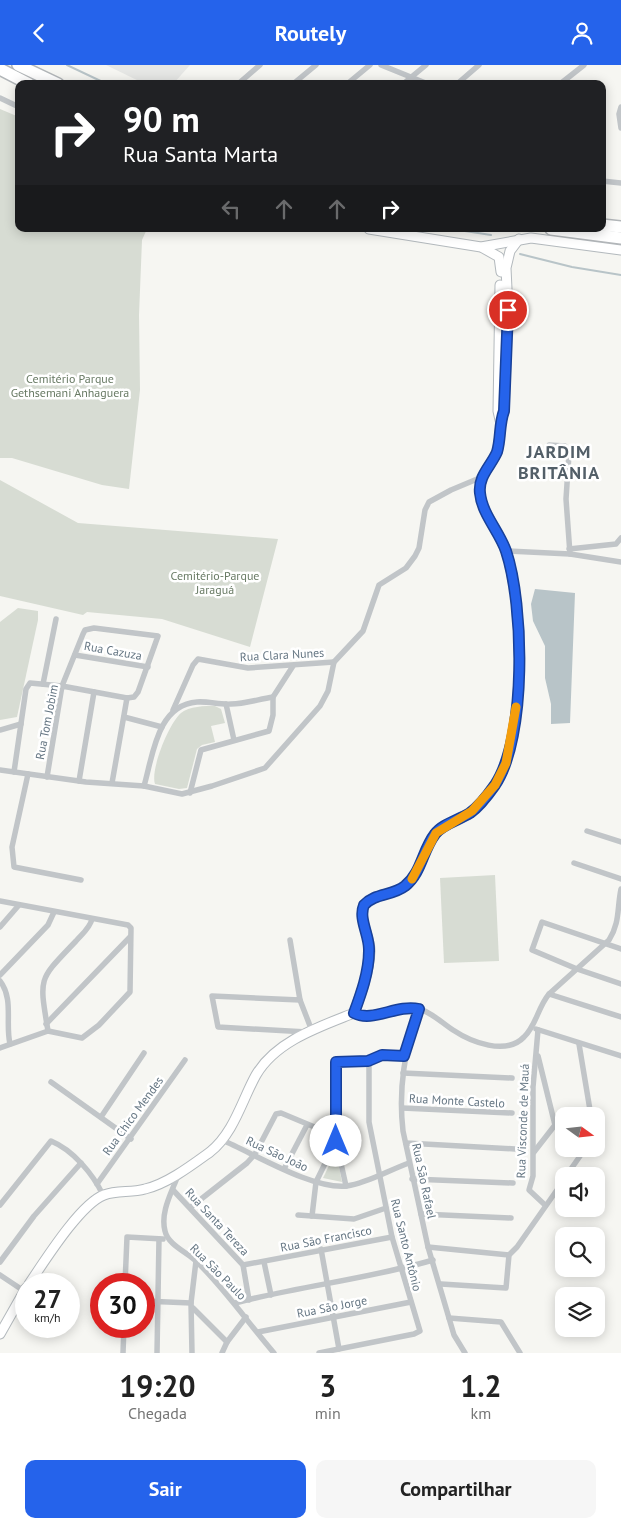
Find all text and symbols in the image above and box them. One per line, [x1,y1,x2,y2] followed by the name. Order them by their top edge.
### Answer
[25,19,53,47] icon: back
[275,19,346,47] text: Routely
[568,19,596,47] icon: person
[123,96,200,142] text: 90 m
[40,100,105,165] icon: right
[123,140,278,168] text: Rua Santa Marta
[217,195,245,223] icon: left
[270,195,298,223] icon: ahead
[323,195,351,223] icon: ahead
[376,195,404,223] icon: right
[487,289,529,331] pin
[494,296,522,324] icon: arrive
[11,371,129,400] park label: Cemitério Parque Gethsemani Anhaguera
[518,440,600,484] district label: JARDIM BRITÂNIA
[171,568,259,597] park label: Cemitério-Parque Jaraguá
[83,638,143,663] street label: Rua Cazuza
[239,645,325,664] street label: Rua Clara Nunes
[32,683,61,761] street label: Rua Tom Jobim
[513,1063,532,1179] street label: Rua Visconde de Mauá
[99,1073,166,1158] street label: Rua Chico Mendes
[409,1090,505,1111] street label: Rua Monte Castelo
[555,1107,605,1157] north arrow
[555,1107,605,1337] map controls
[309,1114,361,1166] position arrow
[244,1133,311,1174] street label: Rua São João
[409,1142,440,1221] street label: Rua São Rafael
[555,1167,605,1217] button: sound
[182,1185,253,1259] street label: Rua Santa Tereza
[388,1197,425,1293] street label: Rua Santo Antônio
[279,1222,373,1255] street label: Rua São Francisco
[555,1227,605,1277] button: search
[187,1240,250,1303] street label: Rua São Paulo
[90,1273,155,1338] speed limit sign: 30
[33,1283,62,1315] text: 27
[555,1287,605,1337] button: layers
[296,1292,368,1321] street label: Rua São Jorge
[34,1310,61,1325] text: km/h
[119,1366,195,1405] text: 19:20
[319,1366,336,1405] text: 3
[460,1366,502,1405] text: 1.2
[128,1403,187,1423] text: Chegada
[315,1403,341,1423] text: min
[471,1403,491,1423] text: km
[25,1460,306,1518] button: Sair
[316,1460,596,1518] button: Compartilhar

